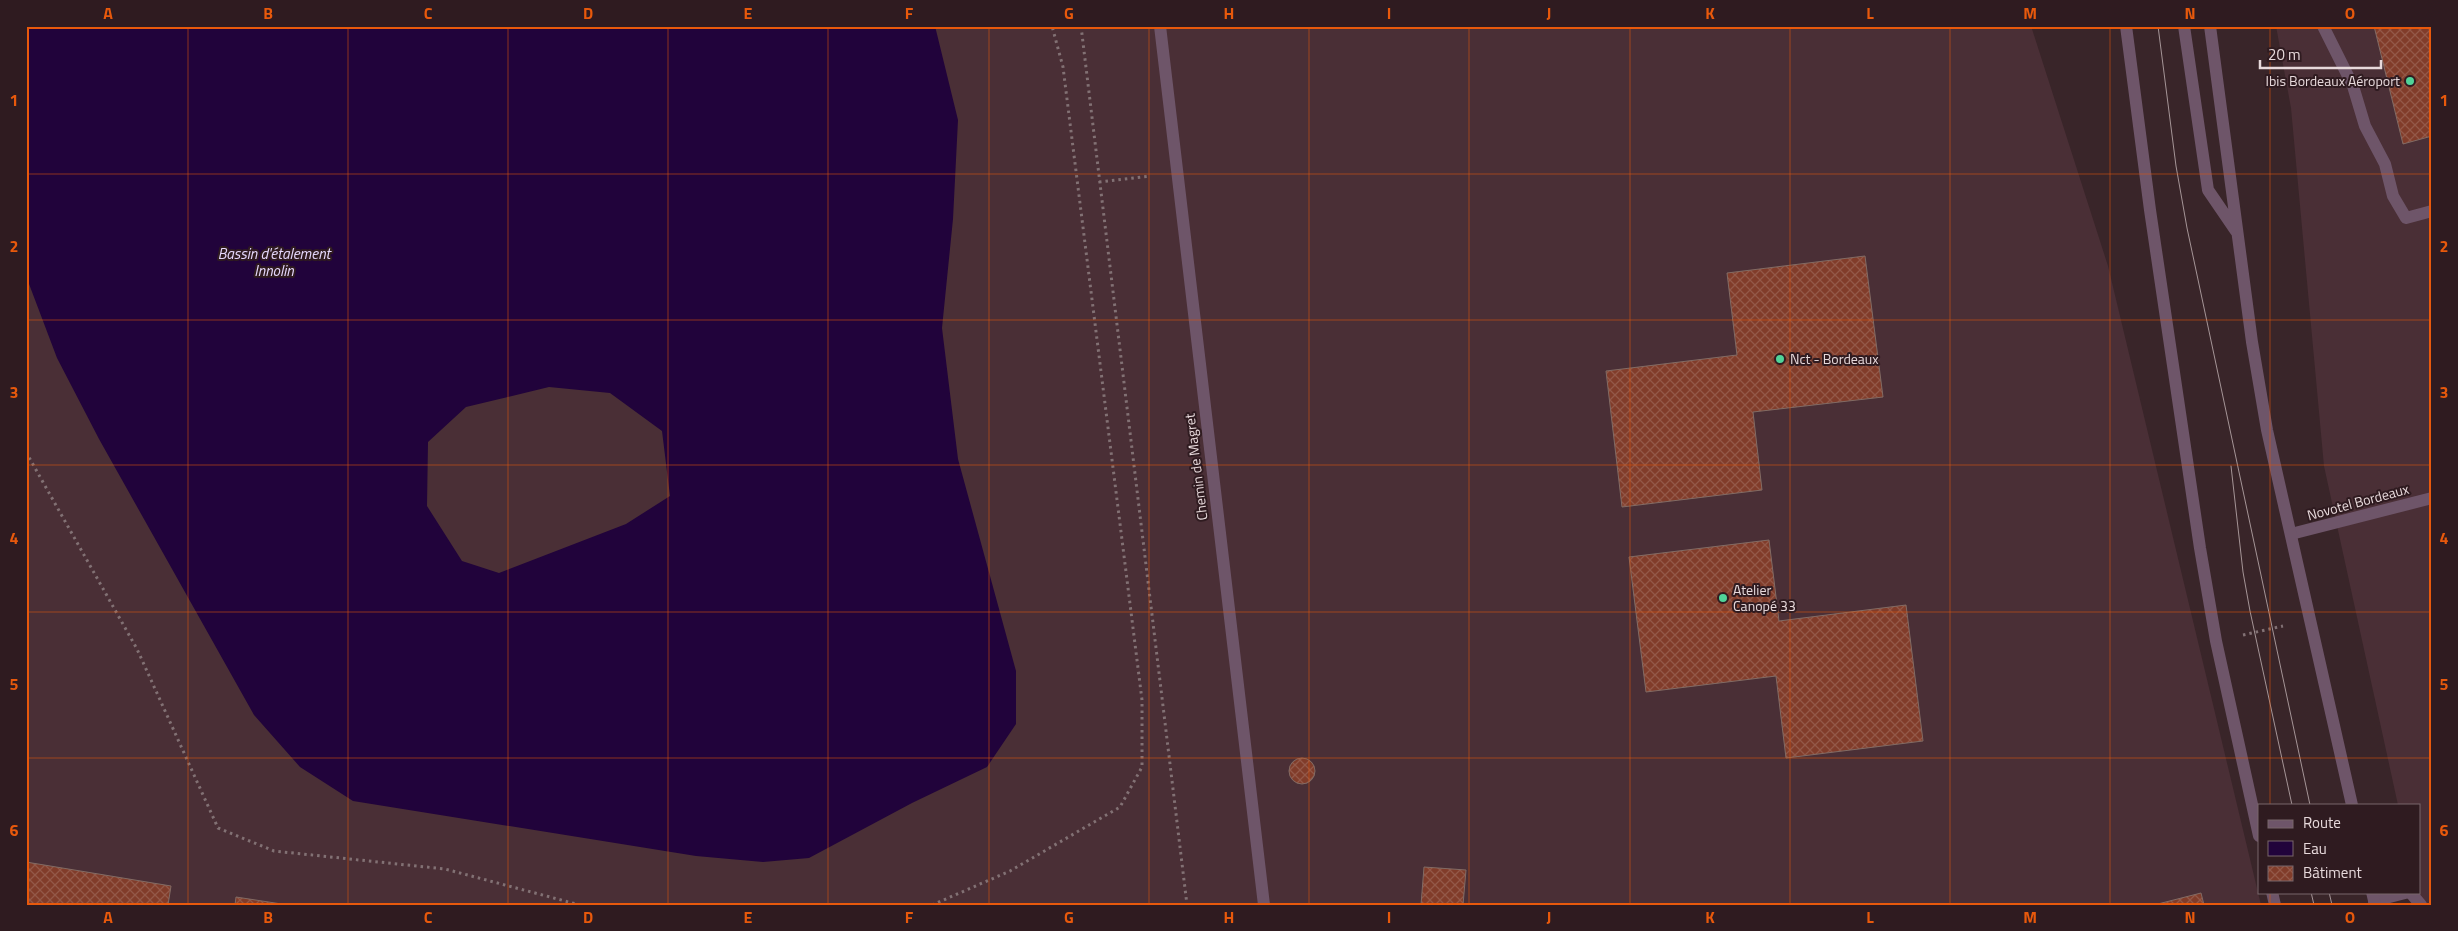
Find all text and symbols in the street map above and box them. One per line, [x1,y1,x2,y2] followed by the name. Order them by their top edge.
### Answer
[103,1,113,25] text: A
[263,1,273,25] text: B
[424,1,433,25] text: C
[583,1,593,25] text: D
[744,1,753,25] text: E
[905,1,914,25] text: F
[1064,1,1074,25] text: G
[1224,1,1234,25] text: H
[1387,1,1391,25] text: I
[1547,1,1551,25] text: J
[1705,1,1715,25] text: K
[1866,1,1874,25] text: L
[2023,1,2037,25] text: M
[2184,1,2196,25] text: N
[2345,1,2355,25] text: O
[2260,38,2382,70] scale bar
[2268,43,2301,66] text: 20 m
[2266,70,2400,91] place label: Ibis Bordeaux Aéroport
[2404,75,2416,87] marker: Ibis Bordeaux Aéroport
[10,88,18,112] text: 1
[2440,88,2448,112] text: 1
[10,234,18,258] text: 2
[2440,234,2448,258] text: 2
[218,242,333,282] water label: Bassin d'étalement Innolin
[1790,348,1879,369] place label: Nct - Bordeaux
[1774,353,1786,365] marker: Nct - Bordeaux
[10,380,18,404] text: 3
[2440,380,2448,404] text: 3
[1179,412,1212,522] street label: Chemin de Magret
[2305,478,2412,525] street label: Novotel Bordeaux
[10,526,19,550] text: 4
[2440,526,2449,550] text: 4
[1733,579,1796,616] place label: Atelier Canopé 33
[1717,592,1729,604] marker: Atelier Canopé 33
[10,672,19,696] text: 5
[2440,672,2449,696] text: 5
[2258,804,2420,894] legend
[2303,811,2341,834] text: Route
[10,818,19,842] text: 6
[2440,818,2449,842] text: 6
[2303,837,2327,860] text: Eau
[2303,861,2362,884] text: Bâtiment
[103,905,113,929] text: A
[263,905,273,929] text: B
[424,905,433,929] text: C
[583,905,593,929] text: D
[744,905,753,929] text: E
[905,905,914,929] text: F
[1064,905,1074,929] text: G
[1224,905,1234,929] text: H
[1387,905,1391,929] text: I
[1547,905,1551,929] text: J
[1705,905,1715,929] text: K
[1866,905,1874,929] text: L
[2023,905,2037,929] text: M
[2184,905,2196,929] text: N
[2345,905,2355,929] text: O

